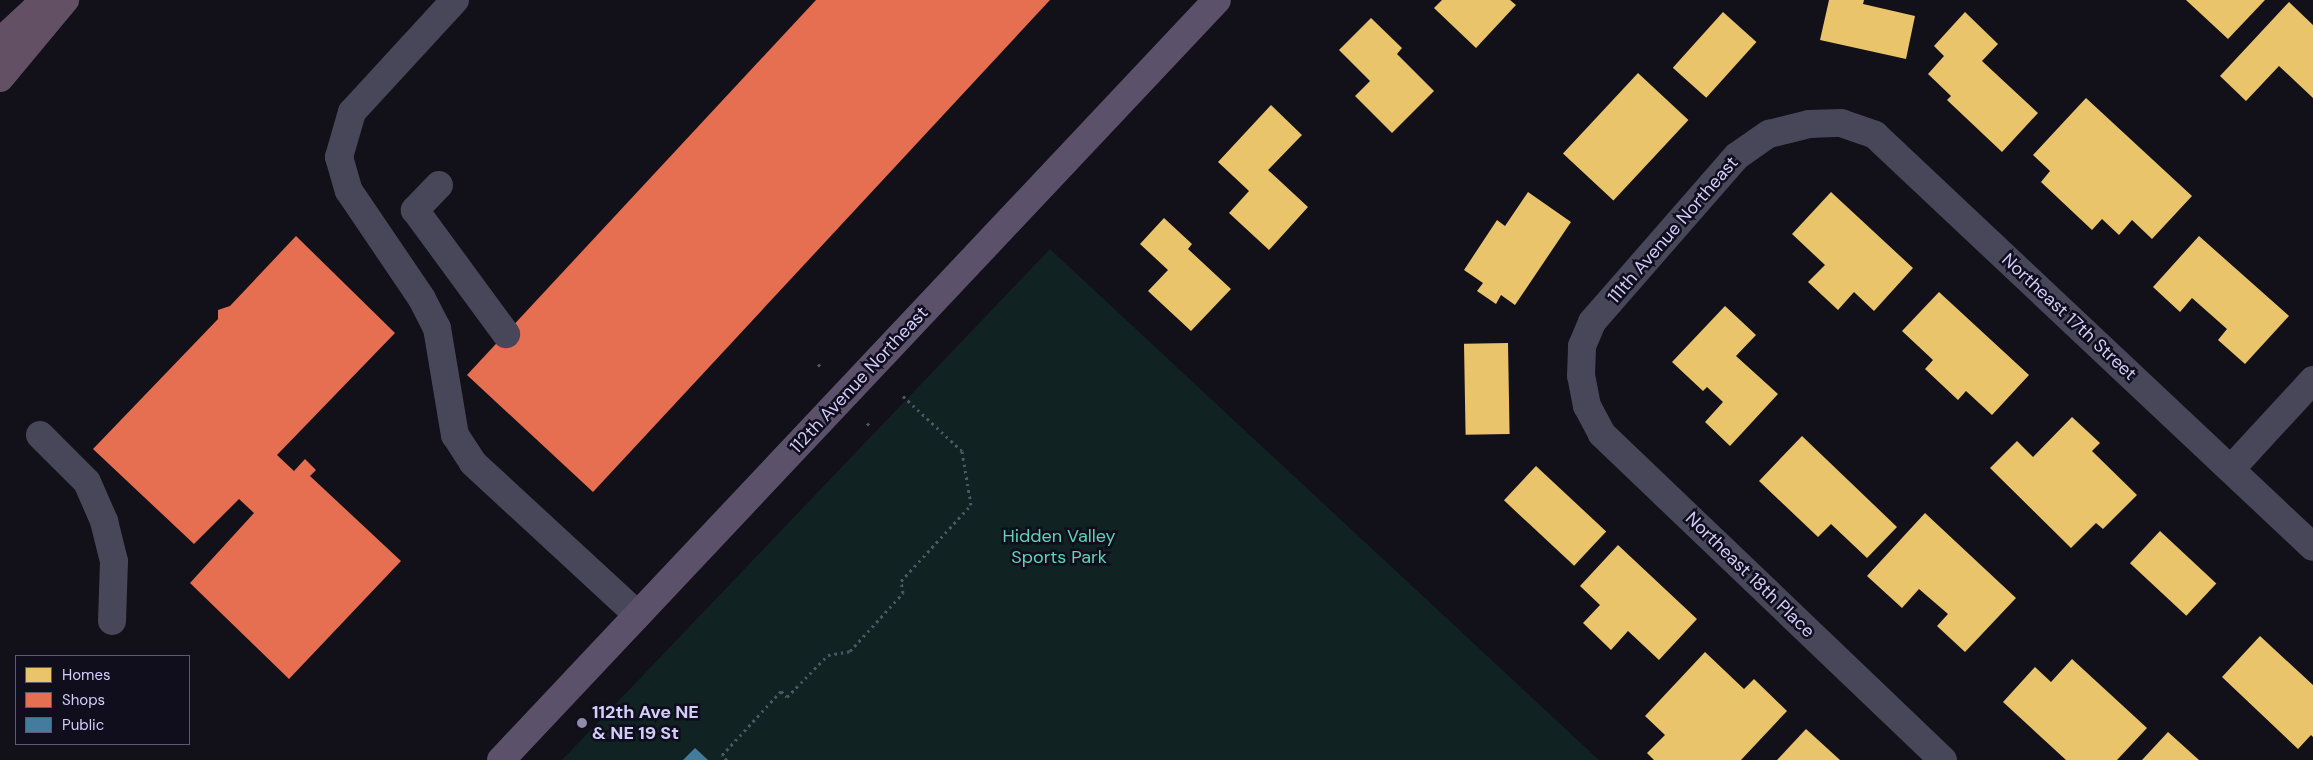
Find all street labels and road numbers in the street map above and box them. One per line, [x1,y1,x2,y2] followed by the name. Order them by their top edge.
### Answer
[1603,152,1743,308] street label: 111th Avenue Northeast
[1997,249,2141,385] street label: Northeast 17th Street
[785,302,933,458] street label: 112th Avenue Northeast
[1681,508,1819,642] street label: Northeast 18th Place

